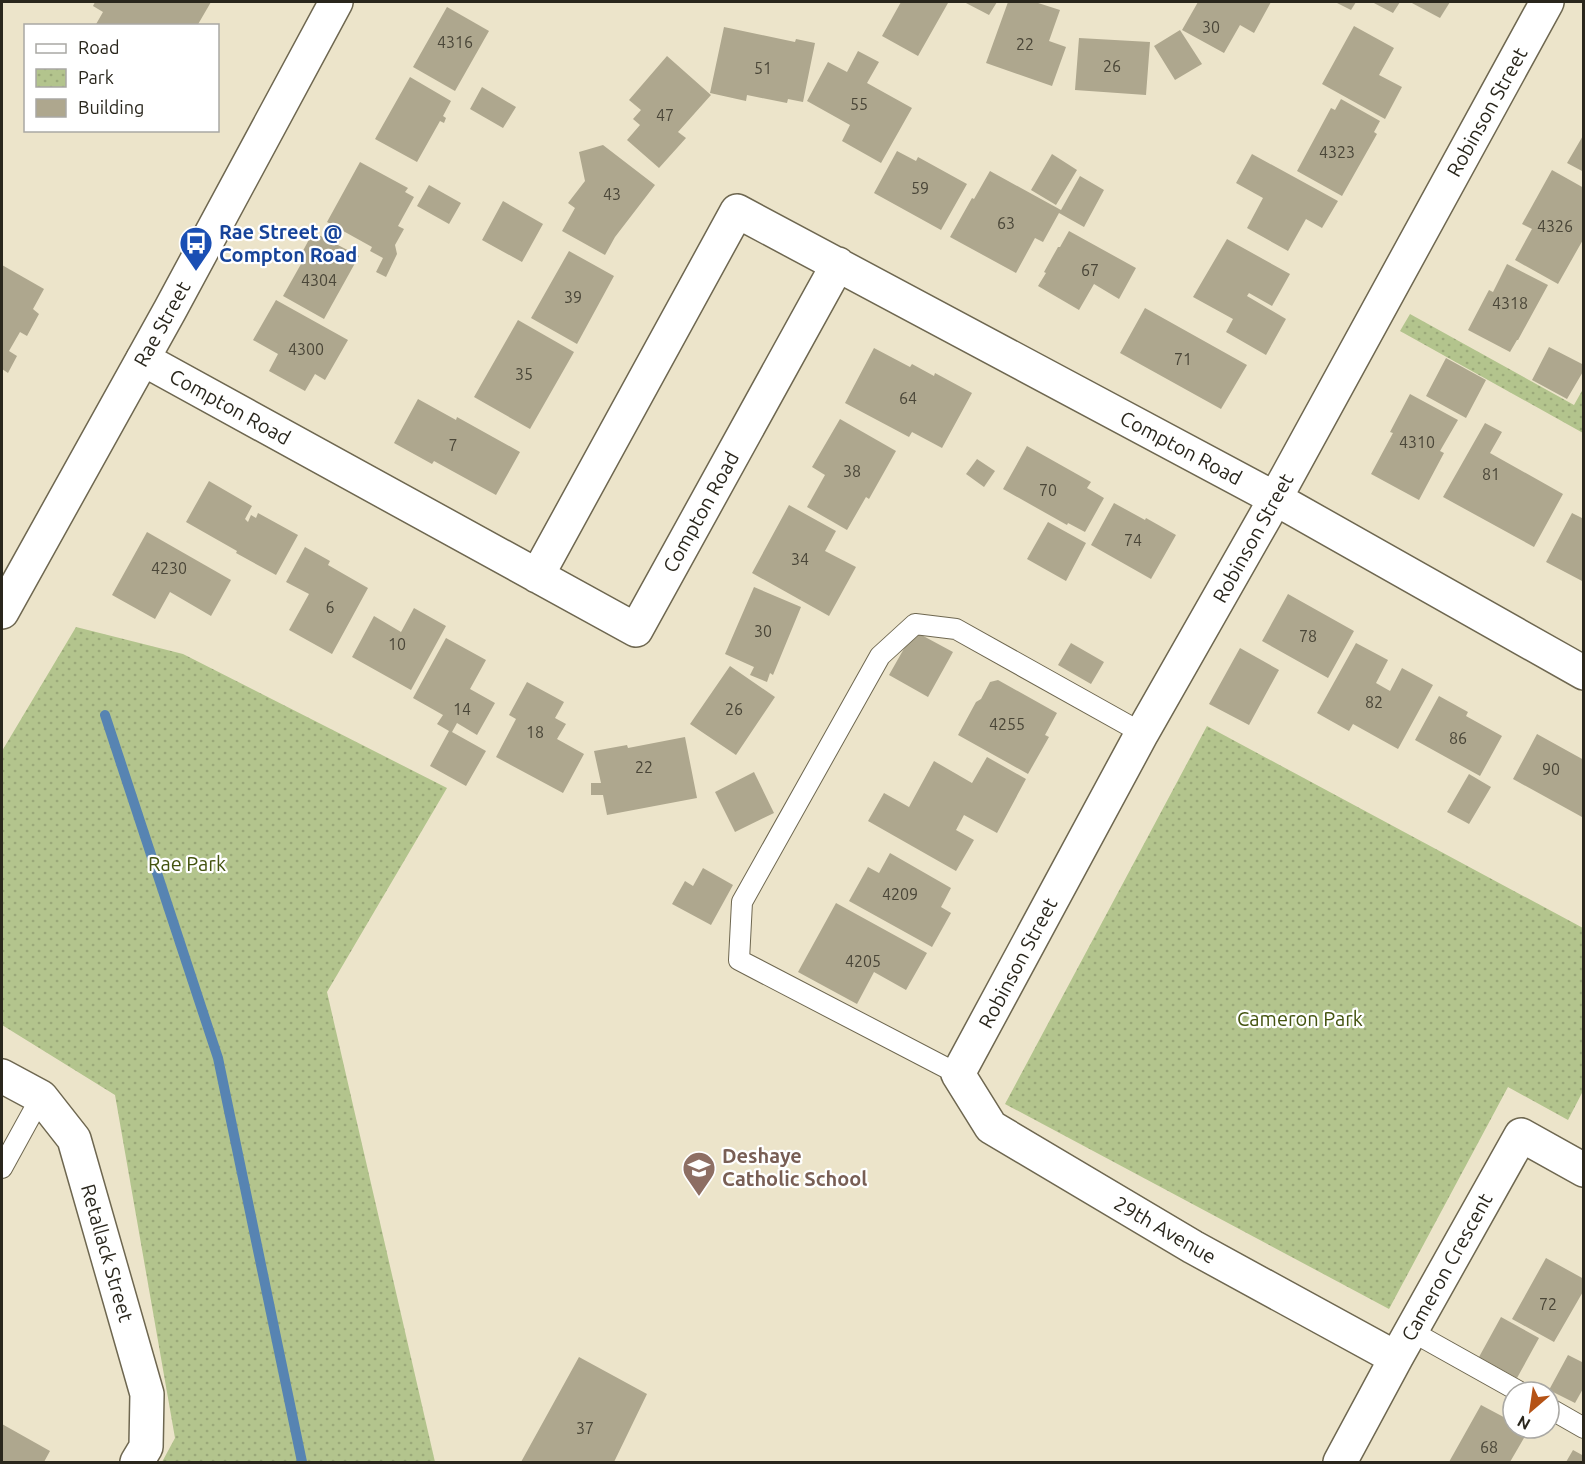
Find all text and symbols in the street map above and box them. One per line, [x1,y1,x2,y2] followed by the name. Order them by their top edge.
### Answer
[1202,18,1220,36] house number: 30
[24,24,219,132] legend
[437,33,473,51] house number: 4316
[1016,35,1034,53] house number: 22
[78,37,120,57] text: Road
[1442,43,1532,180] street label: Robinson Street
[1103,57,1121,75] house number: 26
[754,59,772,77] house number: 51
[78,67,114,87] text: Park
[850,95,868,113] house number: 55
[78,97,144,117] text: Building
[656,106,674,124] house number: 47
[1319,143,1355,161] house number: 4323
[911,179,929,197] house number: 59
[603,185,621,203] house number: 43
[997,214,1015,232] house number: 63
[1537,217,1573,235] house number: 4326
[219,220,357,266] place label: Rae Street @ Compton Road
[178,225,214,272] bus stop icon: Rae Street @ Compton Road
[1081,261,1099,279] house number: 67
[301,271,337,289] house number: 4304
[129,277,195,371] street label: Rae Street
[564,288,582,306] house number: 39
[1492,294,1528,312] house number: 4318
[288,340,324,358] house number: 4300
[1174,350,1192,368] house number: 71
[166,364,295,449] street label: Compton Road
[515,365,533,383] house number: 35
[899,389,917,407] house number: 64
[1116,406,1246,489] street label: Compton Road
[1399,433,1435,451] house number: 4310
[448,436,458,454] house number: 7
[658,447,743,576] street label: Compton Road
[843,462,861,480] house number: 38
[1482,465,1500,483] house number: 81
[1208,469,1298,606] street label: Robinson Street
[1039,481,1057,499] house number: 70
[1124,531,1142,549] house number: 74
[791,550,809,568] house number: 34
[151,559,187,577] house number: 4230
[325,598,335,616] house number: 6
[754,622,772,640] house number: 30
[1299,627,1317,645] house number: 78
[388,635,406,653] house number: 10
[1365,693,1383,711] house number: 82
[453,700,471,718] house number: 14
[725,700,743,718] house number: 26
[989,715,1025,733] house number: 4255
[526,723,544,741] house number: 18
[1449,729,1467,747] house number: 86
[635,758,653,776] house number: 22
[1542,760,1560,778] house number: 90
[148,852,226,875] park label: Rae Park
[882,885,918,903] house number: 4209
[974,894,1062,1032] street label: Robinson Street
[845,952,881,970] house number: 4205
[1237,1007,1363,1030] park label: Cameron Park
[722,1144,867,1190] place label: Deshaye Catholic School
[681,1150,717,1197] school or university icon: Deshaye Catholic School
[77,1181,138,1324] street label: Retallack Street
[1396,1189,1497,1345] street label: Cameron Crescent
[1110,1191,1220,1268] street label: 29th Avenue
[1539,1295,1557,1313] house number: 72
[1501,1380,1561,1440] north arrow
[1514,1412,1533,1434] text: N
[576,1419,594,1437] house number: 37
[1480,1438,1498,1456] house number: 68

